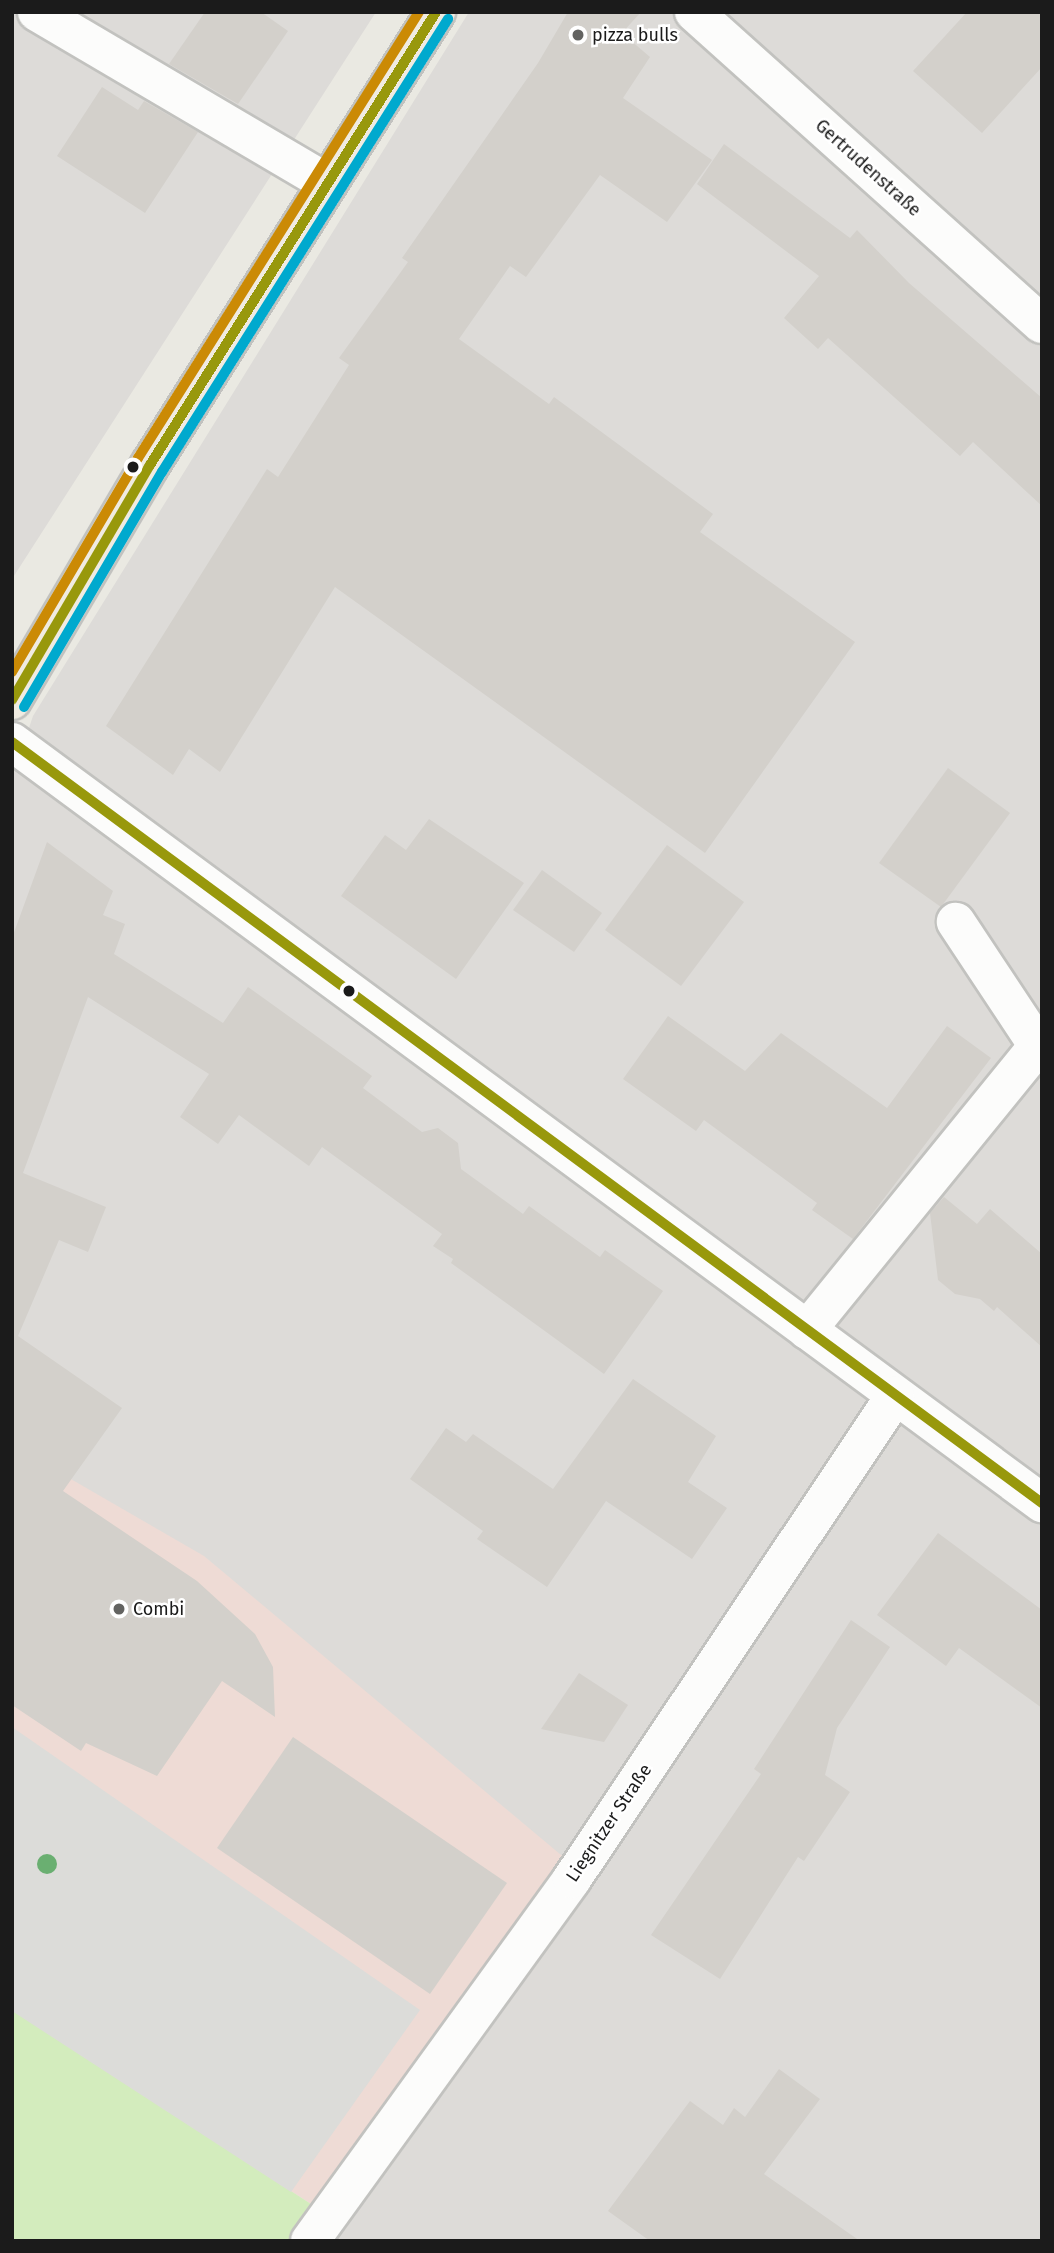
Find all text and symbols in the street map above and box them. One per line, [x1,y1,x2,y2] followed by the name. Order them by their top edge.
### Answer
[592,24,678,46] place label: pizza bulls
[570,27,586,43] marker: pizza bulls
[811,115,925,221] street label: Gertrudenstraße
[126,460,140,474] unlabelled marker
[342,984,356,998] unlabelled marker
[133,1598,184,1620] place label: Combi
[111,1601,127,1617] marker: Combi
[562,1760,656,1886] street label: Liegnitzer Straße

